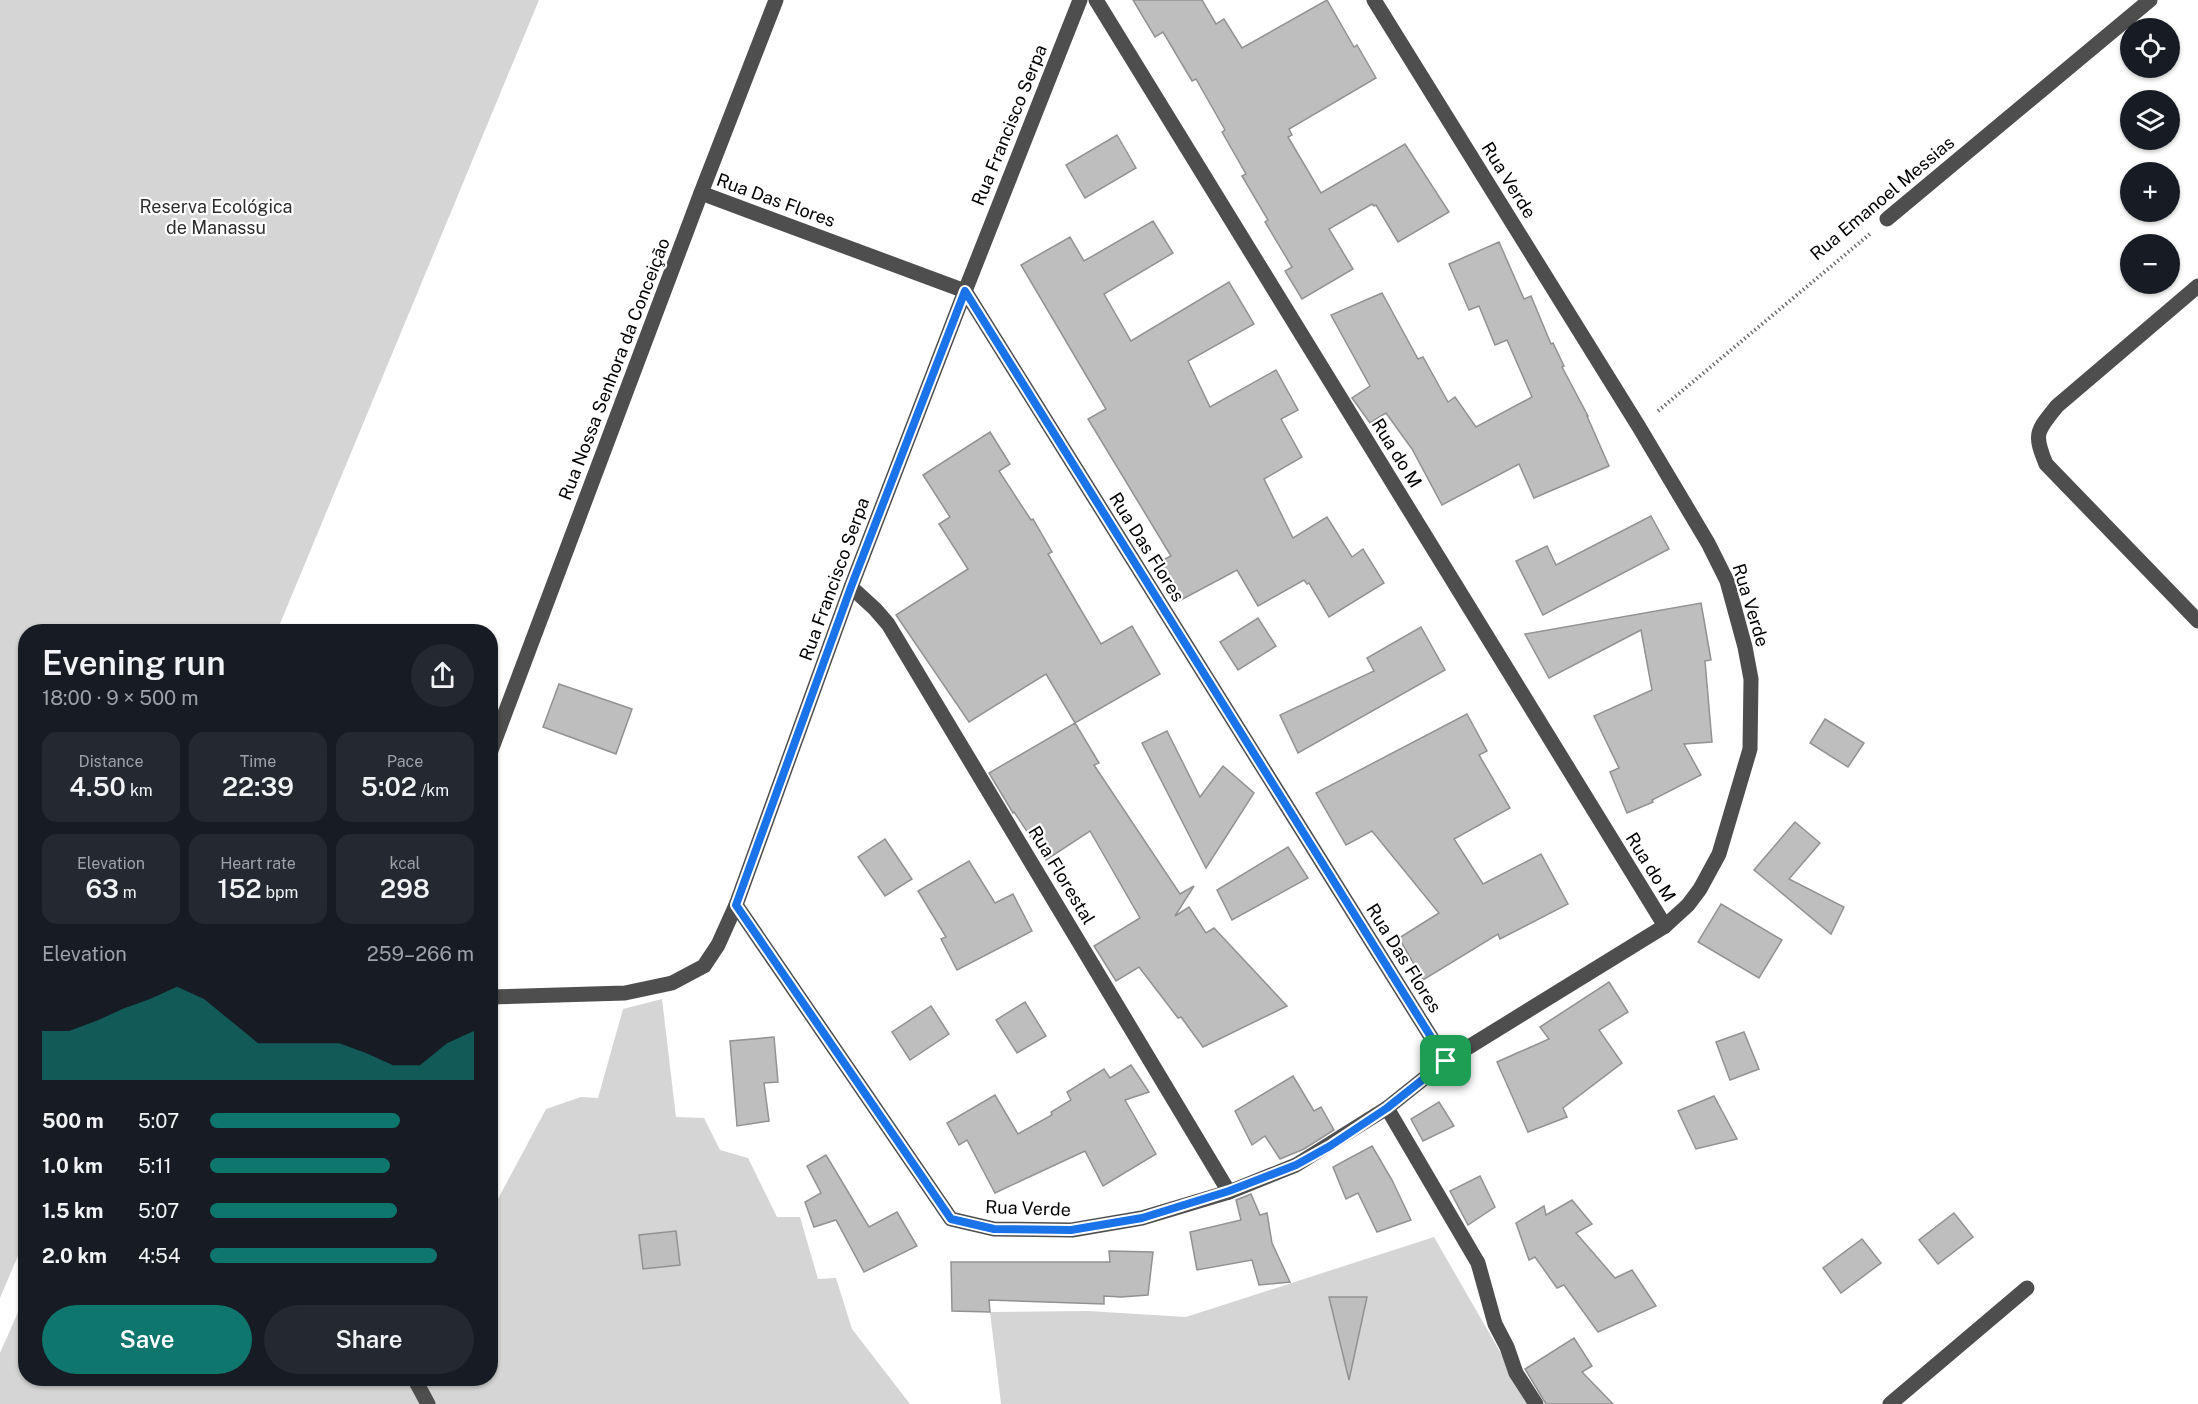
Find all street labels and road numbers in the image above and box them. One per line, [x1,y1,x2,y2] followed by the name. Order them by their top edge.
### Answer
[967,41,1051,209] street label: Rua Francisco Serpa
[1806,132,1958,264] street label: Rua Emanoel Messias
[1477,138,1541,222] street label: Rua Verde
[714,169,838,231] street label: Rua Das Flores
[554,235,674,503] street label: Rua Nossa Senhora da Conceição
[1368,414,1426,492] street label: Rua do M
[1105,489,1189,605] street label: Rua Das Flores
[795,495,873,663] street label: Rua Francisco Serpa
[1728,561,1774,649] street label: Rua Verde
[1024,822,1100,928] street label: Rua Florestal
[1622,828,1680,906] street label: Rua do M
[1362,900,1446,1016] street label: Rua Das Flores
[985,1196,1071,1220] street label: Rua Verde

